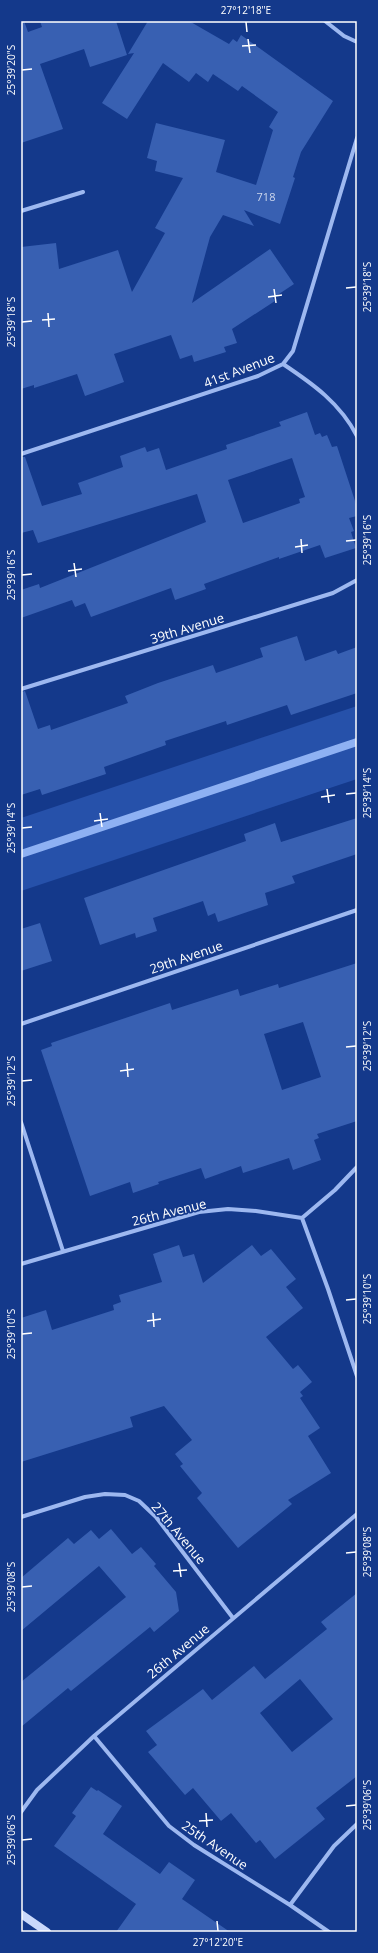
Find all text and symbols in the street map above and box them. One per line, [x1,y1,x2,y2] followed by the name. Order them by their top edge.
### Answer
[221,3,271,17] text: 27°12'18"E
[4,45,18,95] text: 25°39'20"S
[257,189,275,204] house number: 718
[360,262,374,312] text: 25°39'18"S
[4,297,18,347] text: 25°39'18"S
[201,348,277,392] street label: 41st Avenue
[360,515,374,565] text: 25°39'16"S
[4,550,18,600] text: 25°39'16"S
[148,608,226,648] street label: 39th Avenue
[360,768,374,818] text: 25°39'14"S
[4,803,18,853] text: 25°39'14"S
[147,936,225,978] street label: 29th Avenue
[360,1021,374,1071] text: 25°39'12"S
[4,1056,18,1106] text: 25°39'12"S
[130,1194,208,1230] street label: 26th Avenue
[360,1274,374,1324] text: 25°39'10"S
[4,1309,18,1359] text: 25°39'10"S
[148,1498,210,1568] street label: 27th Avenue
[360,1527,374,1577] text: 25°39'08"S
[4,1562,18,1612] text: 25°39'08"S
[143,1620,213,1682] street label: 26th Avenue
[360,1780,374,1830] text: 25°39'06"S
[4,1815,18,1865] text: 25°39'06"S
[178,1816,252,1874] street label: 25th Avenue
[193,1935,243,1949] text: 27°12'20"E

